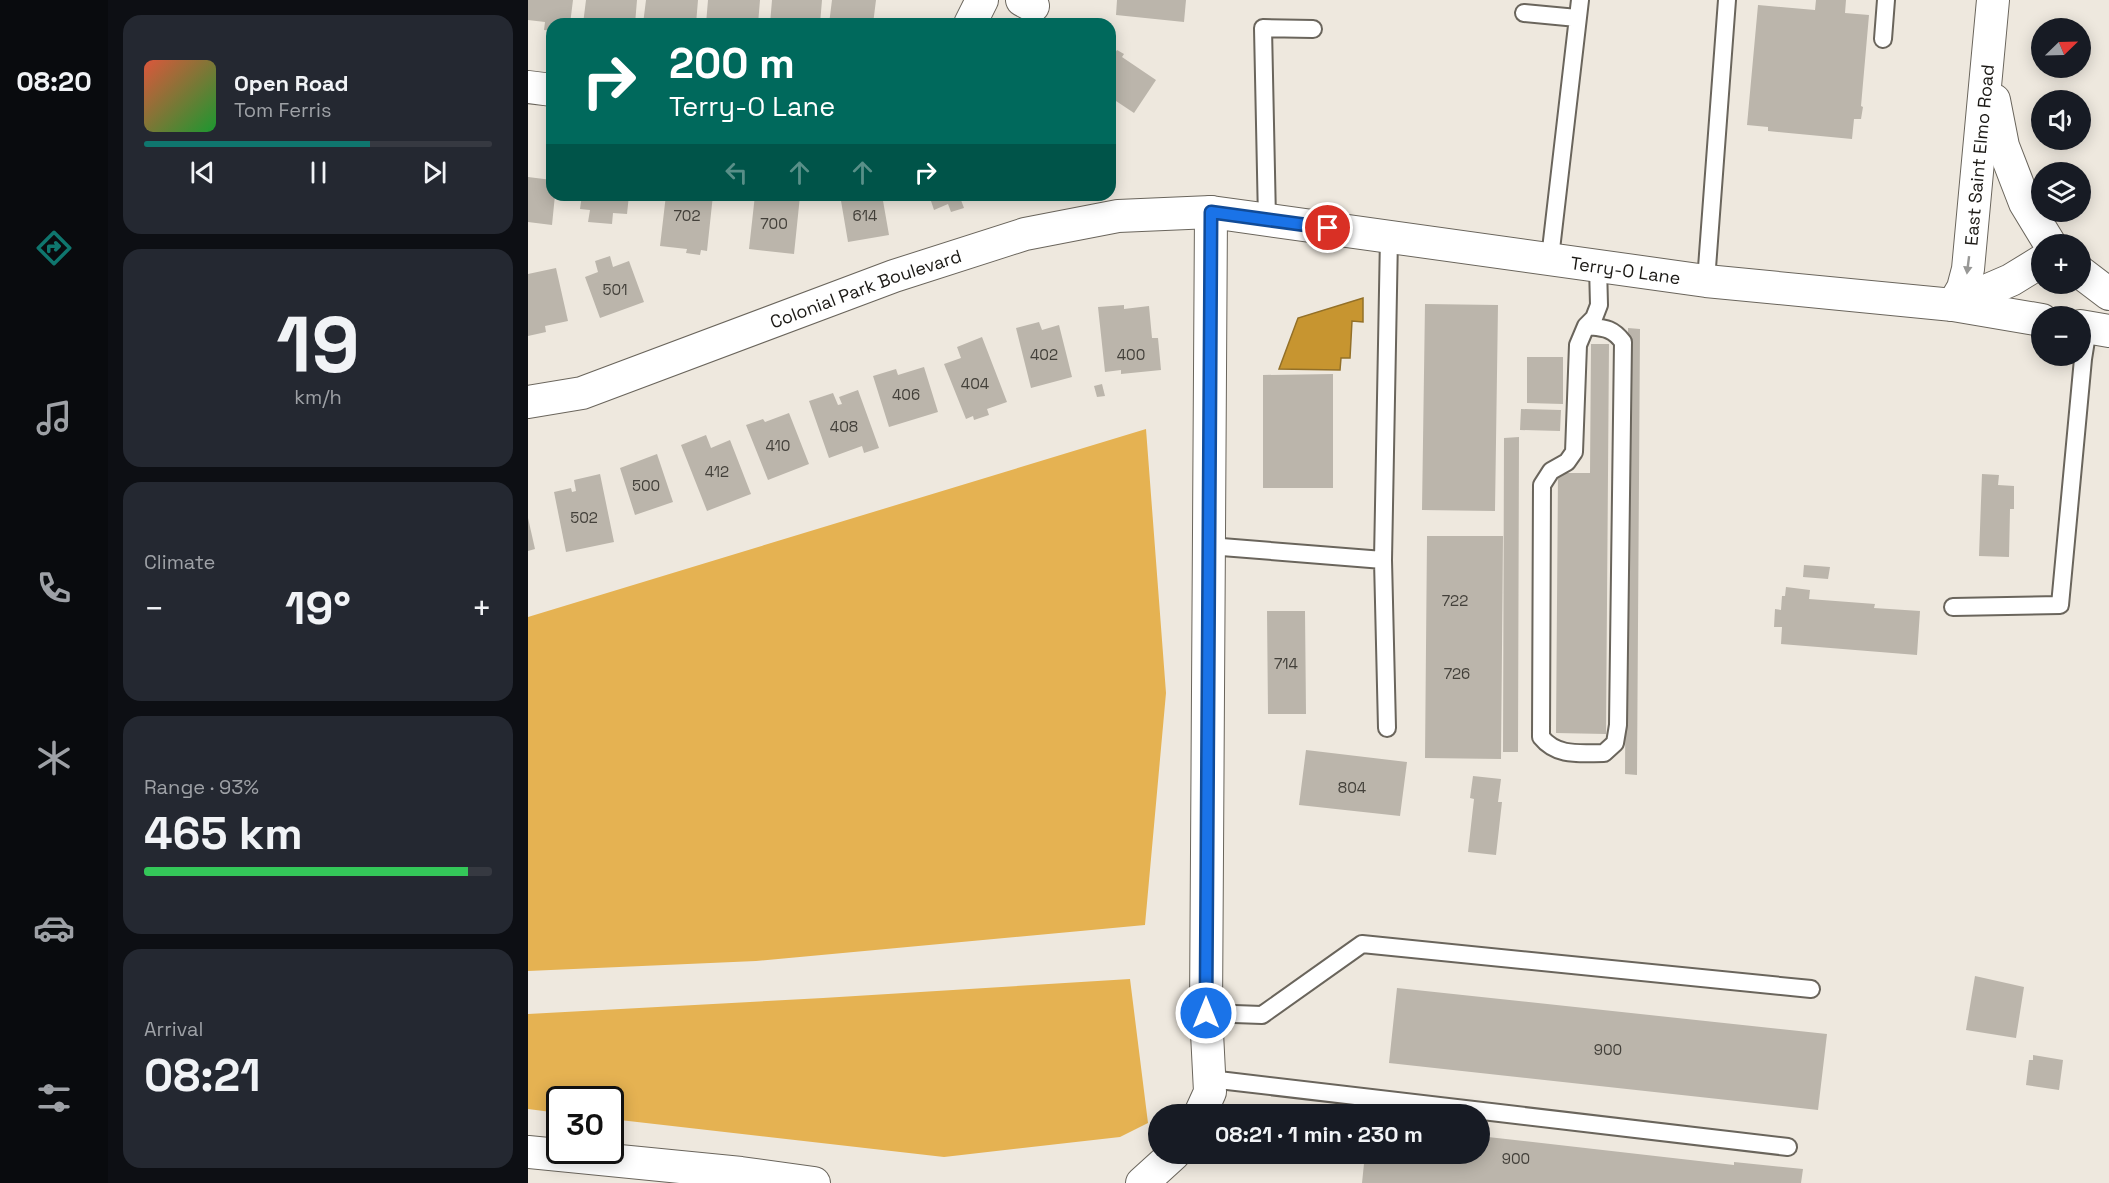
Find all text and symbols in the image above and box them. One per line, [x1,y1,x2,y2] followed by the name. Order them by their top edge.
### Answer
[2031,18,2091,78] north arrow
[2031,18,2091,366] map controls
[669,37,795,90] text: 200 m
[570,42,648,120] icon: right
[1959,63,1998,247] street label: East Saint Elmo Road
[16,64,92,99] text: 08:20
[234,69,349,97] text: Open Road
[669,89,835,124] text: Terry-O Lane
[2031,90,2091,150] button: sound
[234,97,332,123] text: Tom Ferris
[186,156,219,189] icon: previous
[302,156,335,189] icon: pause
[418,156,451,189] icon: next
[720,156,753,189] icon: left
[783,156,816,189] icon: ahead
[846,156,879,189] icon: ahead
[909,156,942,189] icon: right
[2031,162,2091,222] button: layers
[1302,202,1353,253] pin
[673,206,701,225] house number: 702
[853,206,877,225] house number: 614
[1311,211,1344,244] icon: arrive
[760,214,788,233] house number: 700
[33,227,75,269] icon: directions
[2031,234,2091,294] button: +
[766,244,964,333] street label: Colonial Park Boulevard
[1569,251,1682,289] street label: Terry-O Lane
[1963,256,1972,275] one-way arrow
[603,280,627,299] house number: 501
[276,295,360,395] text: 19
[2031,306,2091,366] button: −
[1030,345,1058,364] house number: 402
[1117,345,1145,364] house number: 400
[961,374,989,393] house number: 404
[294,384,342,410] text: km/h
[892,385,920,404] house number: 406
[33,397,75,439] icon: music
[830,417,858,436] house number: 408
[766,436,790,455] house number: 410
[705,462,729,481] house number: 412
[632,476,660,495] house number: 500
[570,508,598,527] house number: 502
[144,549,215,575] text: Climate
[33,567,75,609] icon: phone
[285,580,351,637] text: 19°
[144,588,164,630] text: −
[472,588,492,630] text: +
[1442,591,1468,610] house number: 722
[1274,654,1298,673] house number: 714
[1444,664,1470,683] house number: 726
[33,737,75,779] icon: climate
[144,774,259,800] text: Range · 93%
[1338,778,1366,797] house number: 804
[144,805,303,862] text: 465 km
[33,907,75,949] icon: car
[1174,981,1238,1045] position arrow
[144,1016,203,1042] text: Arrival
[1594,1040,1622,1059] house number: 900
[144,1047,261,1104] text: 08:21
[33,1077,75,1119] icon: filters
[546,1086,624,1164] speed limit sign: 30
[1215,1120,1423,1148] text: 08:21 · 1 min · 230 m
[1502,1149,1530,1168] house number: 900

